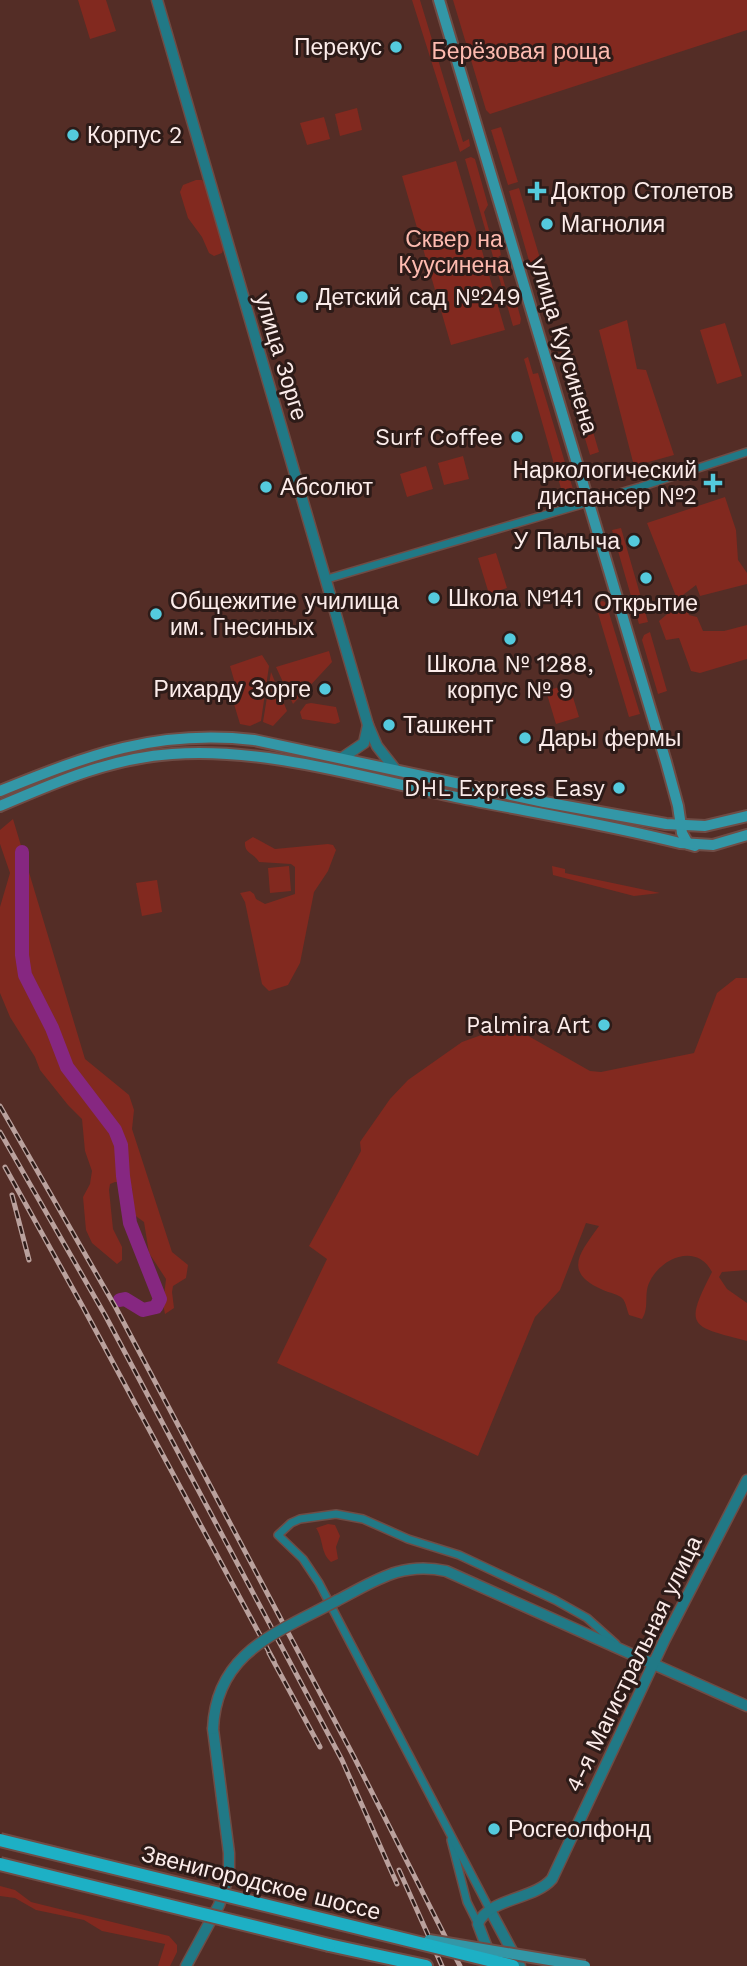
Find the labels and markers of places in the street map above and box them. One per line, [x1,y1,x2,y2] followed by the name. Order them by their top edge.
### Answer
[294,34,382,61] place label: Перекус
[388,39,404,55] marker: Перекус
[87,122,182,149] place label: Корпус 2
[65,127,81,143] marker: Корпус 2
[551,178,734,205] place label: Доктор Столетов
[529,183,545,199] marker: Доктор Столетов
[561,211,665,238] place label: Магнолия
[539,216,555,232] marker: Магнолия
[316,284,521,311] place label: Детский сад №249
[294,289,310,305] marker: Детский сад №249
[375,424,503,451] place label: Surf Coffee
[509,429,525,445] marker: Surf Coffee
[512,457,697,510] place label: Наркологический диспансер №2
[703,473,723,493] marker: Наркологический диспансер №2
[280,474,373,501] place label: Абсолют
[258,479,274,495] marker: Абсолют
[513,528,620,555] place label: У Палыча
[626,533,642,549] marker: У Палыча
[638,570,654,586] marker: Открытие
[448,585,583,612] place label: Школа №141
[170,588,399,641] place label: Общежитие училища им. Гнесиных
[426,590,442,606] marker: Школа №141
[594,590,698,617] place label: Открытие
[148,606,164,622] marker: Общежитие училища им. Гнесиных
[502,631,518,647] marker: Школа № 1288, корпус № 9
[426,651,594,704] place label: Школа № 1288, корпус № 9
[154,676,311,703] place label: Рихарду Зорге
[317,681,333,697] marker: Рихарду Зорге
[403,712,494,739] place label: Ташкент
[381,717,397,733] marker: Ташкент
[539,725,681,752] place label: Дары фермы
[517,730,533,746] marker: Дары фермы
[404,775,605,802] place label: DHL Express Easy
[611,780,627,796] marker: DHL Express Easy
[466,1012,590,1039] place label: Palmira Art
[596,1017,612,1033] marker: Palmira Art
[508,1816,651,1843] place label: Росгеолфонд
[486,1821,502,1837] marker: Росгеолфонд

